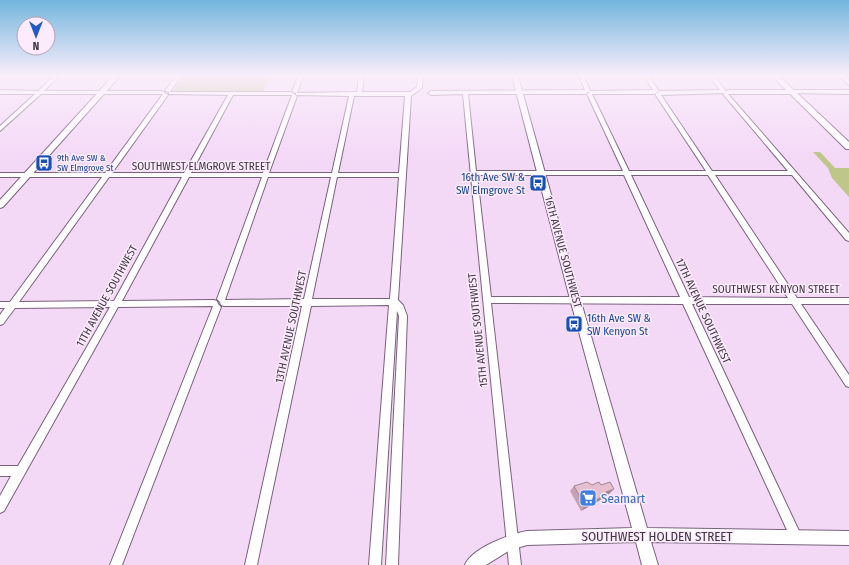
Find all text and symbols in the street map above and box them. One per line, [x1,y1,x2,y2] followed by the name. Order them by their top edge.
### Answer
[16,16,56,56] north arrow
[33,39,39,52] text: N
[34,153,54,173] bus stop icon: 9th Ave SW & SW Elmgrove St
[57,153,113,173] place label: 9th Ave SW & SW Elmgrove St
[132,160,271,173] street label: SOUTHWEST ELMGROVE STREET
[456,171,525,197] place label: 16th Ave SW & SW Elmgrove St
[528,173,548,193] bus stop icon: 16th Ave SW & SW Elmgrove St
[542,195,584,310] street label: 16TH AVENUE SOUTHWEST
[74,242,141,349] street label: 11TH AVENUE SOUTHWEST
[673,256,733,366] street label: 17TH AVENUE SOUTHWEST
[273,269,309,384] street label: 13TH AVENUE SOUTHWEST
[465,271,490,388] street label: 15TH AVENUE SOUTHWEST
[712,283,841,296] street label: SOUTHWEST KENYON STREET
[587,312,651,338] place label: 16th Ave SW & SW Kenyon St
[564,314,584,334] bus stop icon: 16th Ave SW & SW Kenyon St
[578,488,598,508] supermarket icon: Seamart
[601,491,646,506] place label: Seamart
[582,529,732,544] street label: SOUTHWEST HOLDEN STREET

